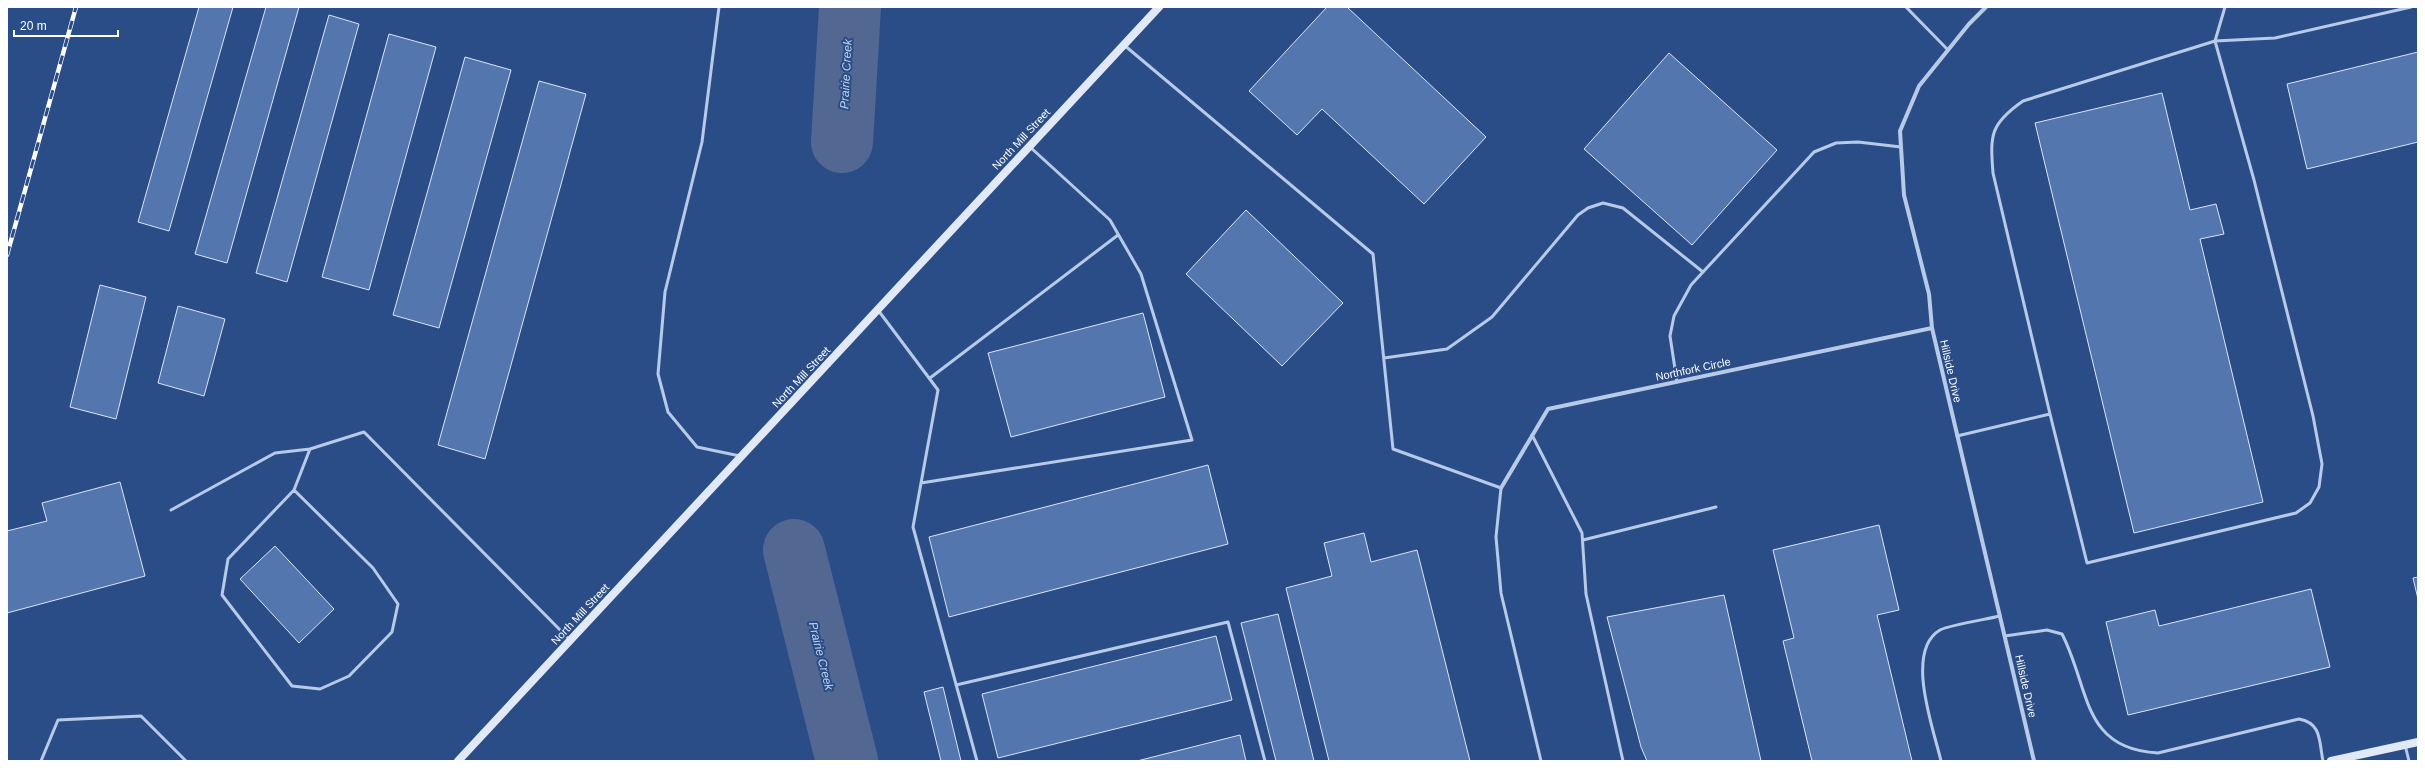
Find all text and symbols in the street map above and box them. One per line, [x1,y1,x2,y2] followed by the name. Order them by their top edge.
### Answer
[14,12,118,38] scale bar
[20,19,47,33] text: 20 m
[837,38,855,109] water label: Prairie Creek
[990,106,1052,172] street label: North Mill Street
[1938,338,1964,404] street label: Hillside Drive
[770,344,832,410] street label: North Mill Street
[1654,355,1732,383] street label: Northfork Circle
[549,581,611,647] street label: North Mill Street
[806,620,837,693] water label: Prairie Creek
[2013,653,2039,719] street label: Hillside Drive

